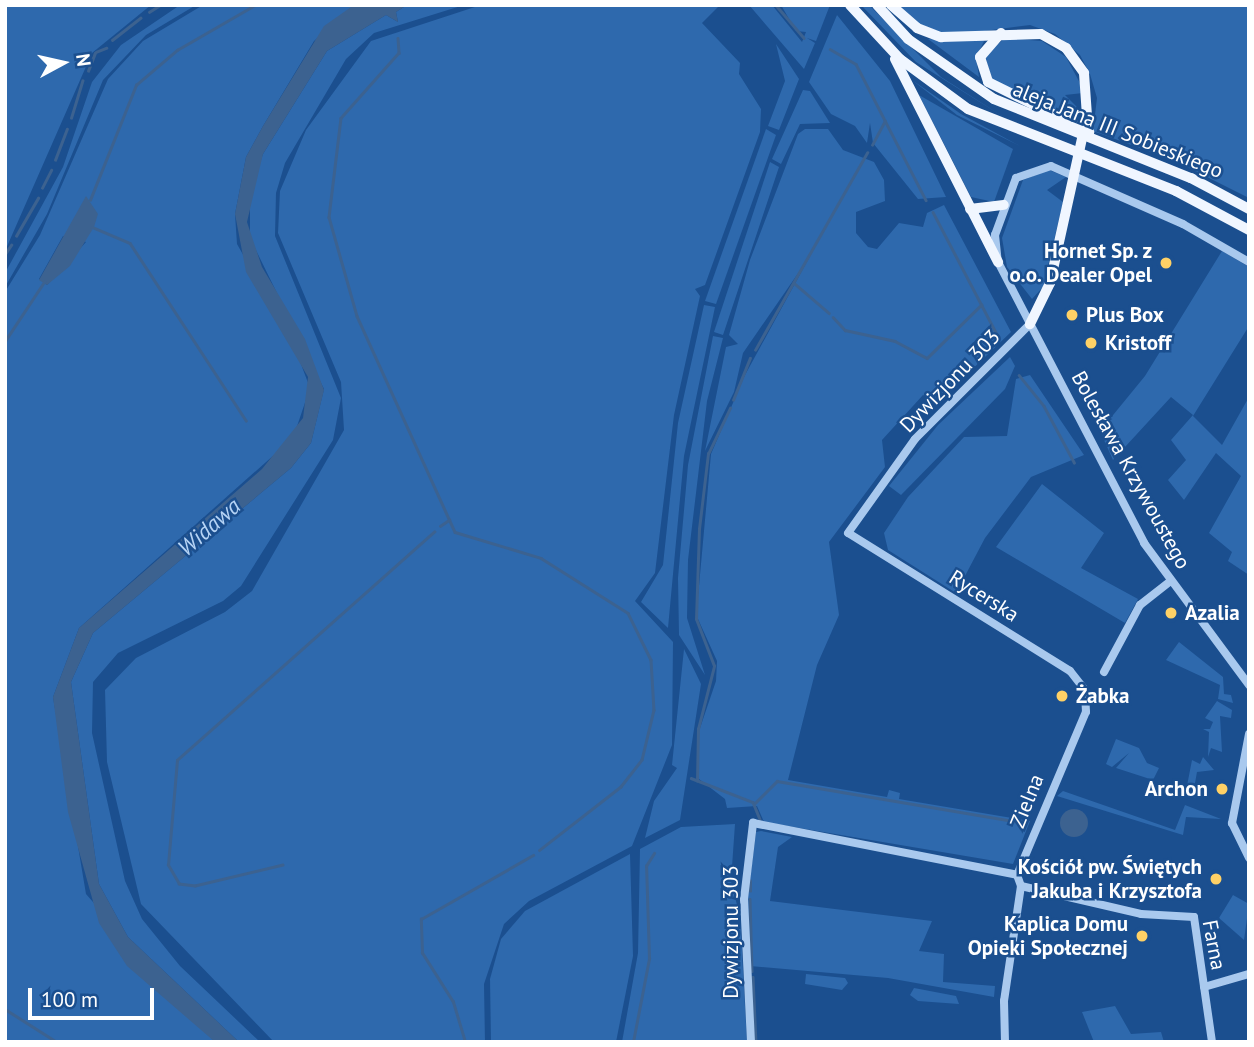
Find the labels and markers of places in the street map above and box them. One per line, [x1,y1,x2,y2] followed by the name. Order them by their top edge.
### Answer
[1008,238,1152,288] place label: Hornet Sp. z o.o. Dealer Opel
[1158,255,1174,271] marker: Hornet Sp. z o.o. Dealer Opel
[1086,302,1164,328] place label: Plus Box
[1064,307,1080,323] marker: Plus Box
[1105,330,1171,356] place label: Kristoff
[1083,335,1099,351] marker: Kristoff
[1185,600,1240,626] place label: Azalia
[1163,605,1179,621] marker: Azalia
[1076,683,1129,709] place label: Żabka
[1054,688,1070,704] marker: Żabka
[1145,776,1208,802] place label: Archon
[1214,781,1230,797] marker: Archon
[1016,854,1202,904] place label: Kościół pw. Świętych Jakuba i Krzysztofa
[1208,871,1224,887] marker: Kościół pw. Świętych Jakuba i Krzysztofa
[968,911,1128,961] place label: Kaplica Domu Opieki Społecznej
[1134,928,1150,944] marker: Kaplica Domu Opieki Społecznej

